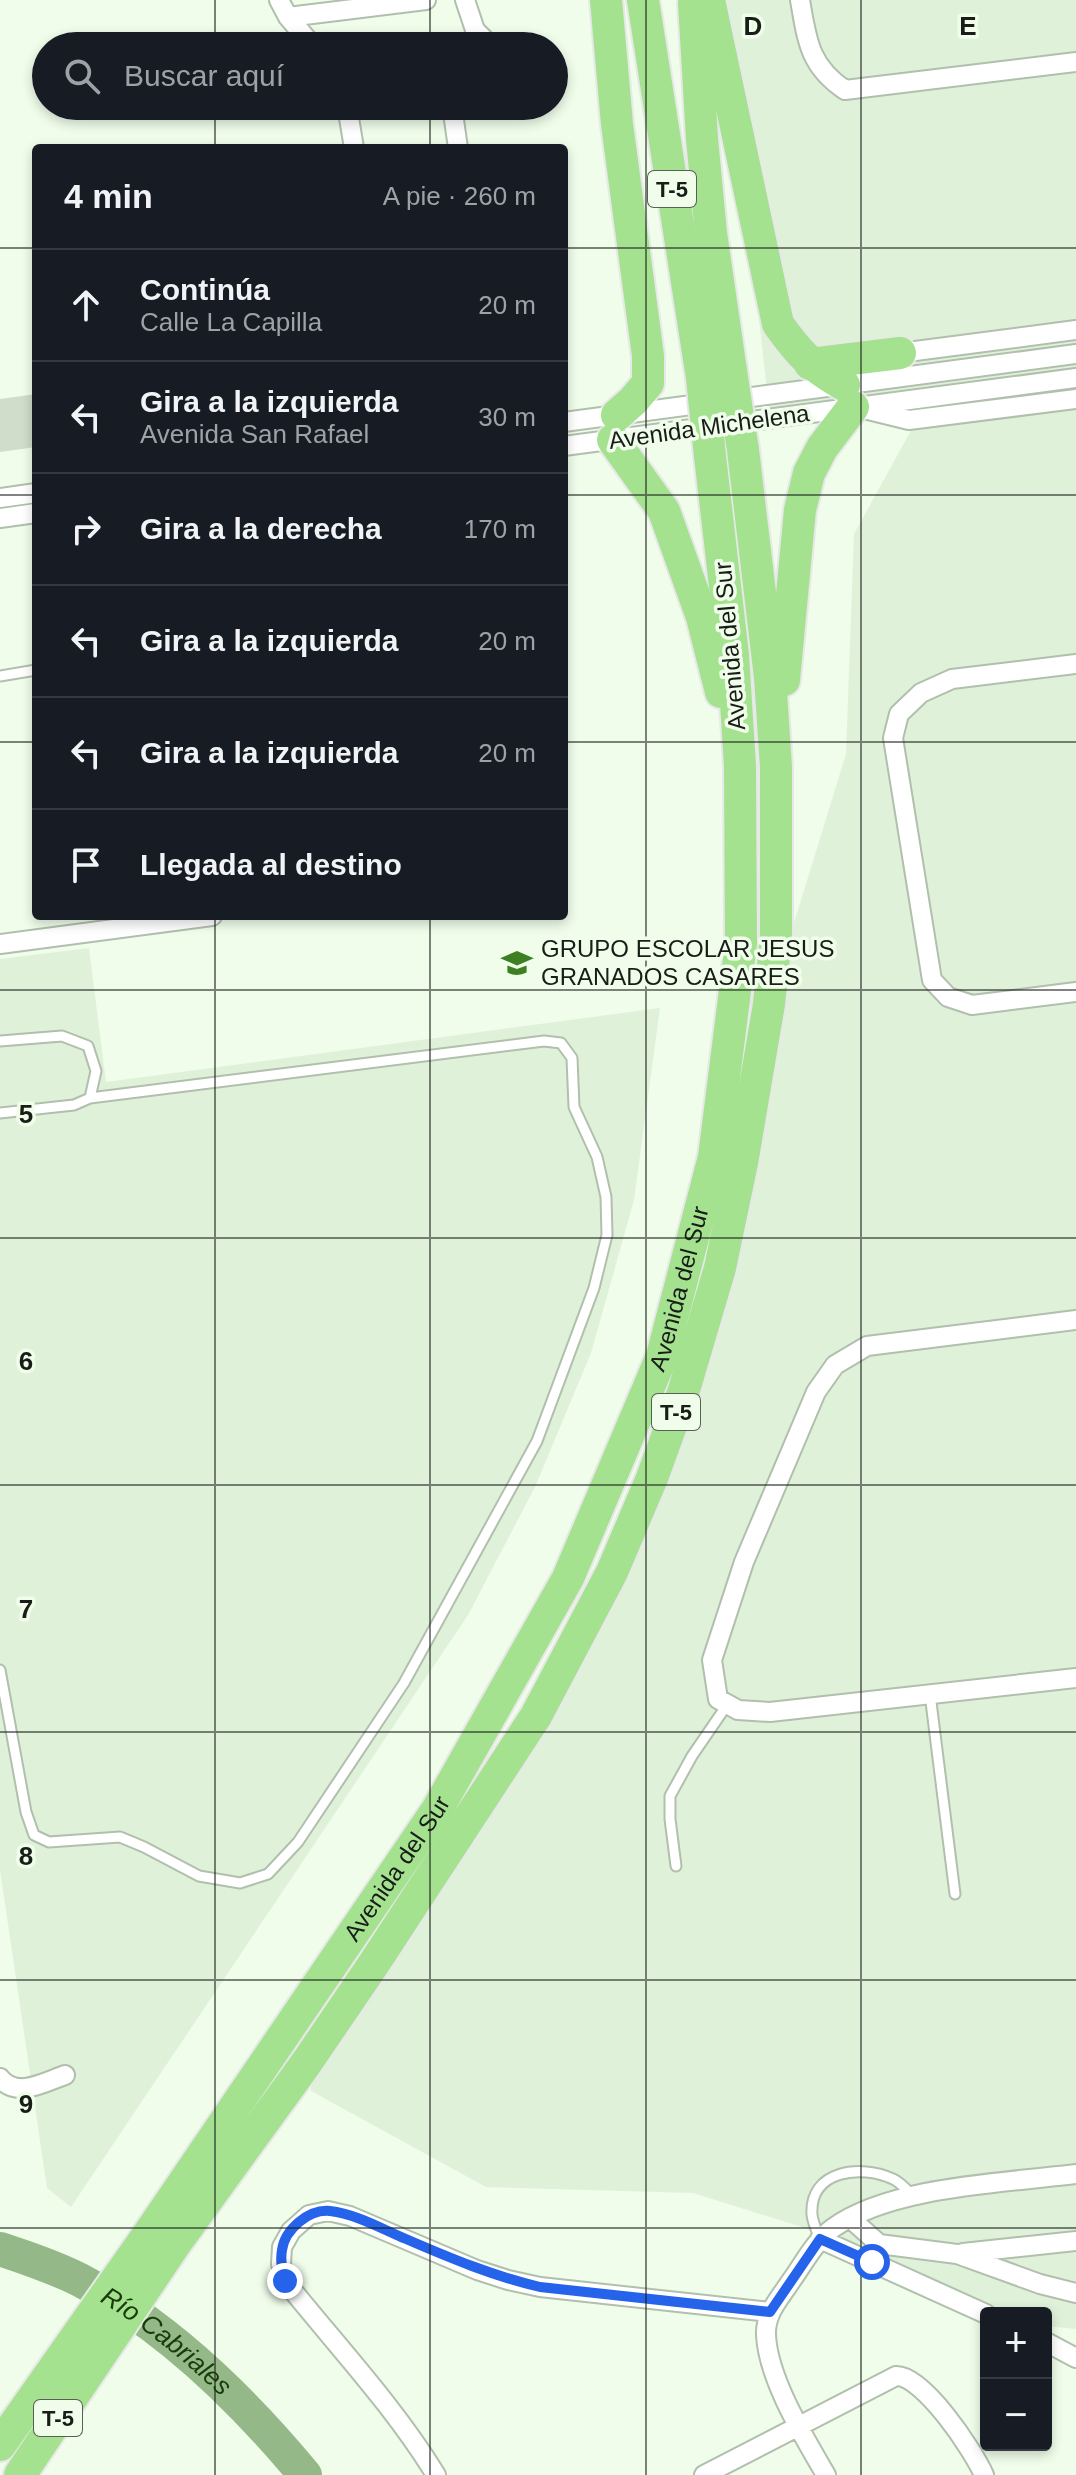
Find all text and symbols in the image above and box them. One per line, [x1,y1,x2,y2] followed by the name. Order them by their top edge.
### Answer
[744,11,762,41] text: D
[959,11,977,41] text: E
[32,32,568,120] search box
[60,54,104,98] icon: search
[124,59,284,92] text: Buscar aquí
[648,171,696,207] road number: T-5
[64,177,153,215] text: 4 min
[383,181,536,211] text: A pie · 260 m
[140,273,270,306] text: Continúa
[64,283,108,327] icon: ahead
[478,290,536,320] text: 20 m
[140,307,322,337] text: Calle La Capilla
[140,385,398,418] text: Gira a la izquierda
[64,395,108,439] icon: left
[607,399,812,454] street label: Avenida Michelena
[478,402,536,432] text: 30 m
[140,419,369,449] text: Avenida San Rafael
[64,507,108,551] icon: right
[140,512,382,545] text: Gira a la derecha
[464,514,536,544] text: 170 m
[709,561,750,731] street label: Avenida del Sur
[64,619,108,663] icon: left
[140,624,398,657] text: Gira a la izquierda
[478,626,536,656] text: 20 m
[64,731,108,775] icon: left
[140,736,398,769] text: Gira a la izquierda
[478,738,536,768] text: 20 m
[64,843,108,887] icon: arrive
[140,848,402,881] text: Llegada al destino
[541,935,834,990] place label: GRUPO ESCOLAR JESUS GRANADOS CASARES
[500,946,534,980] school or university icon: GRUPO ESCOLAR JESUS GRANADOS CASARES
[19,1099,33,1129] text: 5
[643,1203,714,1375] street label: Avenida del Sur
[19,1346,33,1376] text: 6
[652,1394,700,1430] road number: T-5
[19,1594,33,1624] text: 7
[338,1791,455,1946] street label: Avenida del Sur
[19,1841,33,1871] text: 8
[19,2089,33,2119] text: 9
[854,2244,890,2280] route start
[267,2263,303,2299] route end
[96,2280,238,2401] water label: Río Cabriales
[980,2307,1052,2451] map controls
[980,2307,1052,2379] button: +
[980,2379,1052,2451] button: −
[34,2400,82,2436] road number: T-5

